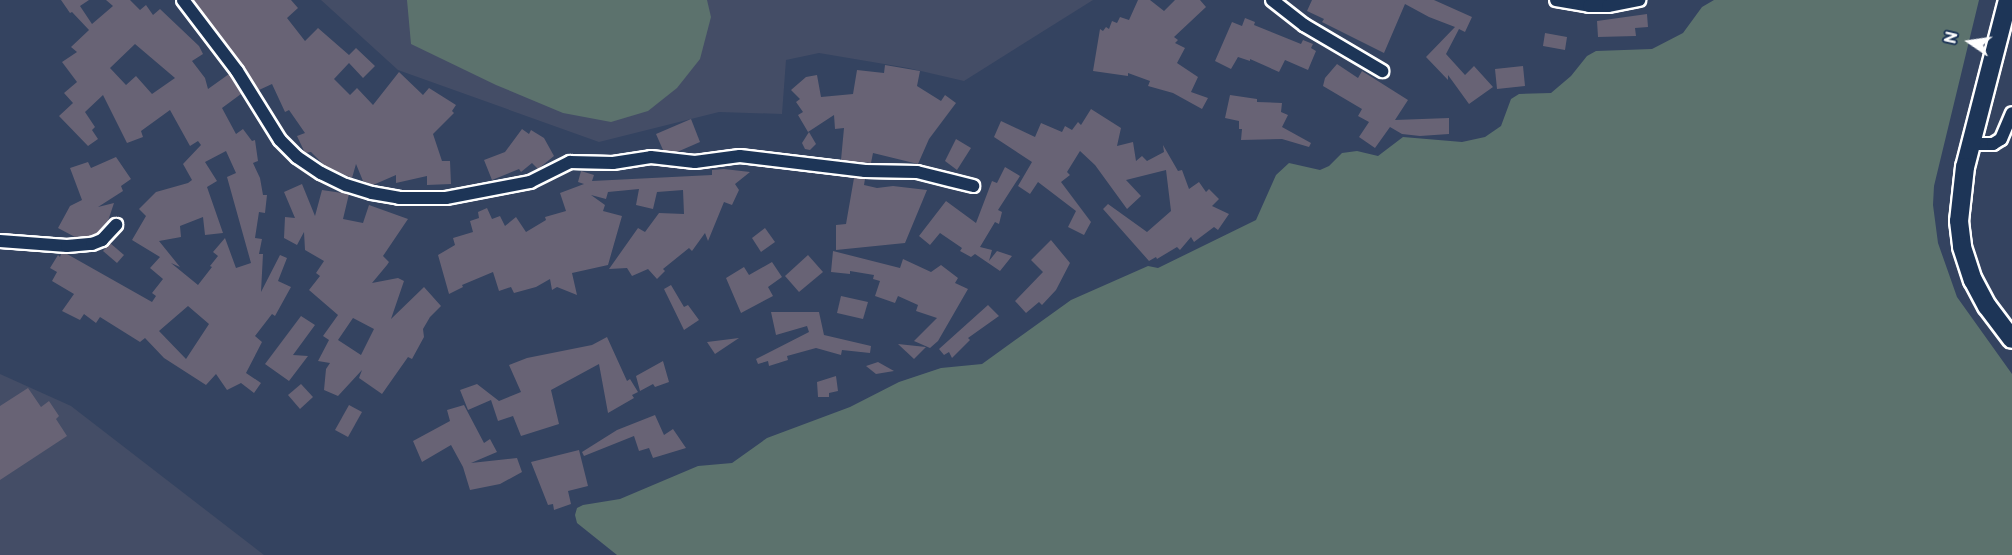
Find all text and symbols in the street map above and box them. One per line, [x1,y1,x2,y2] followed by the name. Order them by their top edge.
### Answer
[1940,12,2000,72] north arrow
[1941,30,1963,46] text: N

